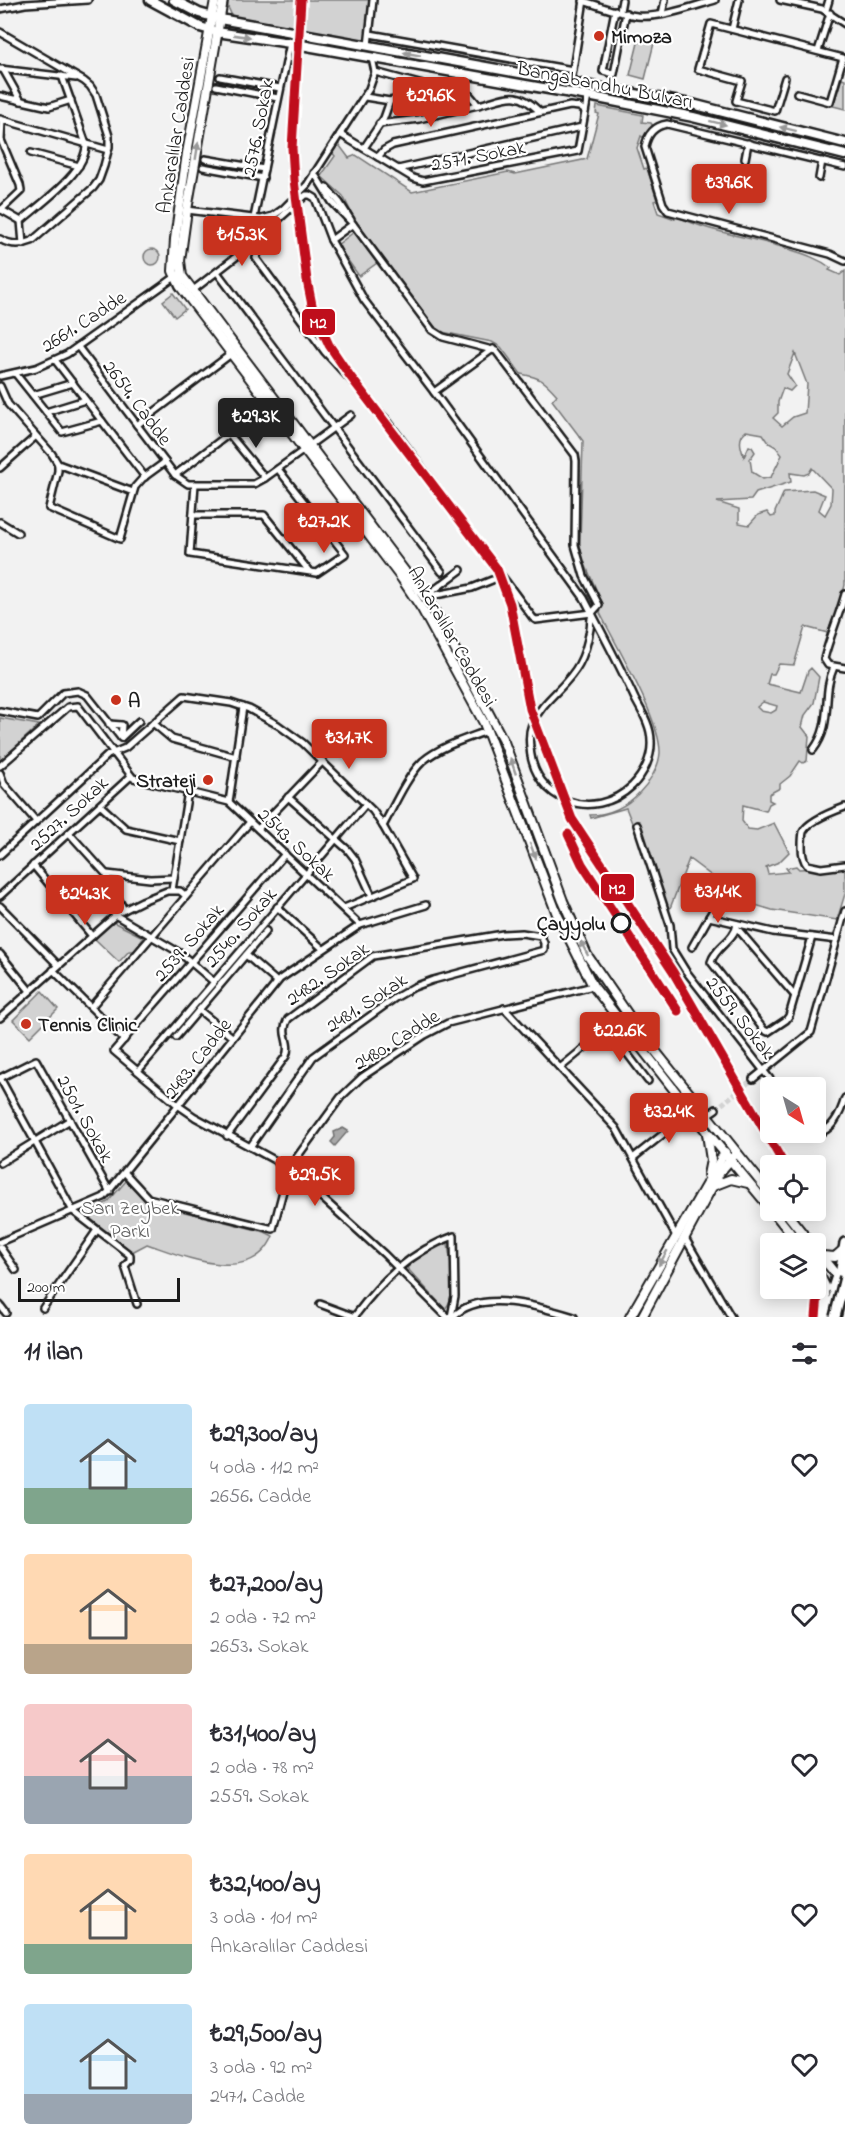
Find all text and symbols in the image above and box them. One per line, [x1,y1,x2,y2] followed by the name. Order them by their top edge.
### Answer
[611,24,672,53] place label: Mimoza
[592,29,606,43] marker: Mimoza
[233,31,252,40] one-way arrow
[402,49,421,58] one-way arrow
[151,55,204,216] street label: Ankaralılar Caddesi
[513,55,695,119] street label: Bangabandhu Bulvarı
[236,77,283,180] street label: 2576. Sokak
[382,77,480,128] pin: ₺29.6K
[407,82,455,111] text: ₺29.6K
[709,119,727,129] one-way arrow
[779,123,797,133] one-way arrow
[429,134,529,181] street label: 2571. Sokak
[192,142,201,161] one-way arrow
[680,164,778,215] pin: ₺39.6K
[706,169,752,198] text: ₺39.6K
[193,216,291,267] pin: ₺15.3K
[217,221,267,250] text: ₺15.3K
[36,285,133,361] street label: 2661. Cadde
[301,308,336,336] line badge: M2
[309,312,327,336] text: M2
[94,355,178,452] street label: 2654. Cadde
[207,398,305,449] pin: ₺29.3K
[232,403,280,432] text: ₺29.3K
[275,503,373,554] pin: ₺27.2K
[298,508,350,537] text: ₺27.2K
[399,562,503,713] street label: Ankaralılar Caddesi
[128,688,140,717] place label: A
[109,693,123,707] marker: A
[300,719,398,770] pin: ₺31.7K
[326,724,372,753] text: ₺31.7K
[508,757,518,775] one-way arrow
[136,768,196,797] place label: Strateji
[23,770,116,859] street label: 2527. Sokak
[201,773,215,787] marker: Strateji
[250,802,341,890] street label: 2543. Sokak
[529,842,538,860] one-way arrow
[600,873,635,902] line badge: M2
[669,873,767,924] pin: ₺31.4K
[36,875,134,926] pin: ₺24.3K
[608,878,626,902] text: M2
[695,878,741,907] text: ₺31.4K
[60,880,110,909] text: ₺24.3K
[199,882,285,975] street label: 2540. Sokak
[148,898,232,989] street label: 2539. Sokak
[537,911,606,941] place label: Çayyolu
[611,913,631,933] marker: Çayyolu
[281,936,376,1014] street label: 2482. Sokak
[579,939,589,956] one-way arrow
[321,967,414,1041] street label: 2481. Sokak
[697,971,781,1067] street label: 2559. Sokak
[349,1003,446,1079] street label: 2480. Cadde
[38,1012,138,1041] place label: Tennis Clinic
[571,1012,669,1063] pin: ₺22.6K
[158,1013,240,1106] street label: 2483. Cadde
[19,1017,33,1031] marker: Tennis Clinic
[594,1017,646,1046] text: ₺22.6K
[48,1070,120,1169] street label: 2501. Sokak
[760,1077,826,1143] north arrow
[760,1077,826,1299] map controls
[620,1093,718,1144] pin: ₺32.4K
[644,1098,694,1127] text: ₺32.4K
[760,1155,826,1221] button: locate
[266,1156,364,1207] pin: ₺29.5K
[289,1161,341,1190] text: ₺29.5K
[81,1195,179,1247] park label: Sarı Zeybek Parkı
[760,1233,826,1299] button: layers
[658,1250,668,1267] one-way arrow
[18,1275,180,1302] scale bar
[27,1276,65,1300] text: 200 m
[24,1334,83,1372] text: 11 ilan
[788,1337,821,1370] icon: filters
[210,1416,318,1454] text: ₺29,300/ay
[72,1428,144,1500] icon: home
[788,1448,821,1481] icon: heart
[210,1454,319,1483] text: 4 oda · 112 m²
[210,1483,311,1512] text: 2656. Cadde
[210,1566,323,1604] text: ₺27,200/ay
[72,1578,144,1650] icon: home
[788,1598,821,1631] icon: heart
[210,1604,316,1633] text: 2 oda · 72 m²
[210,1633,308,1662] text: 2653. Sokak
[210,1716,316,1754] text: ₺31,400/ay
[72,1728,144,1800] icon: home
[788,1748,821,1781] icon: heart
[210,1754,314,1783] text: 2 oda · 78 m²
[210,1783,309,1812] text: 2559. Sokak
[210,1866,321,1904] text: ₺32,400/ay
[72,1878,144,1950] icon: home
[788,1898,821,1931] icon: heart
[210,1904,318,1933] text: 3 oda · 101 m²
[210,1933,368,1962] text: Ankaralılar Caddesi
[210,2016,322,2054] text: ₺29,500/ay
[72,2028,144,2100] icon: home
[788,2048,821,2081] icon: heart
[210,2054,312,2083] text: 3 oda · 92 m²
[210,2083,305,2112] text: 2471. Cadde

